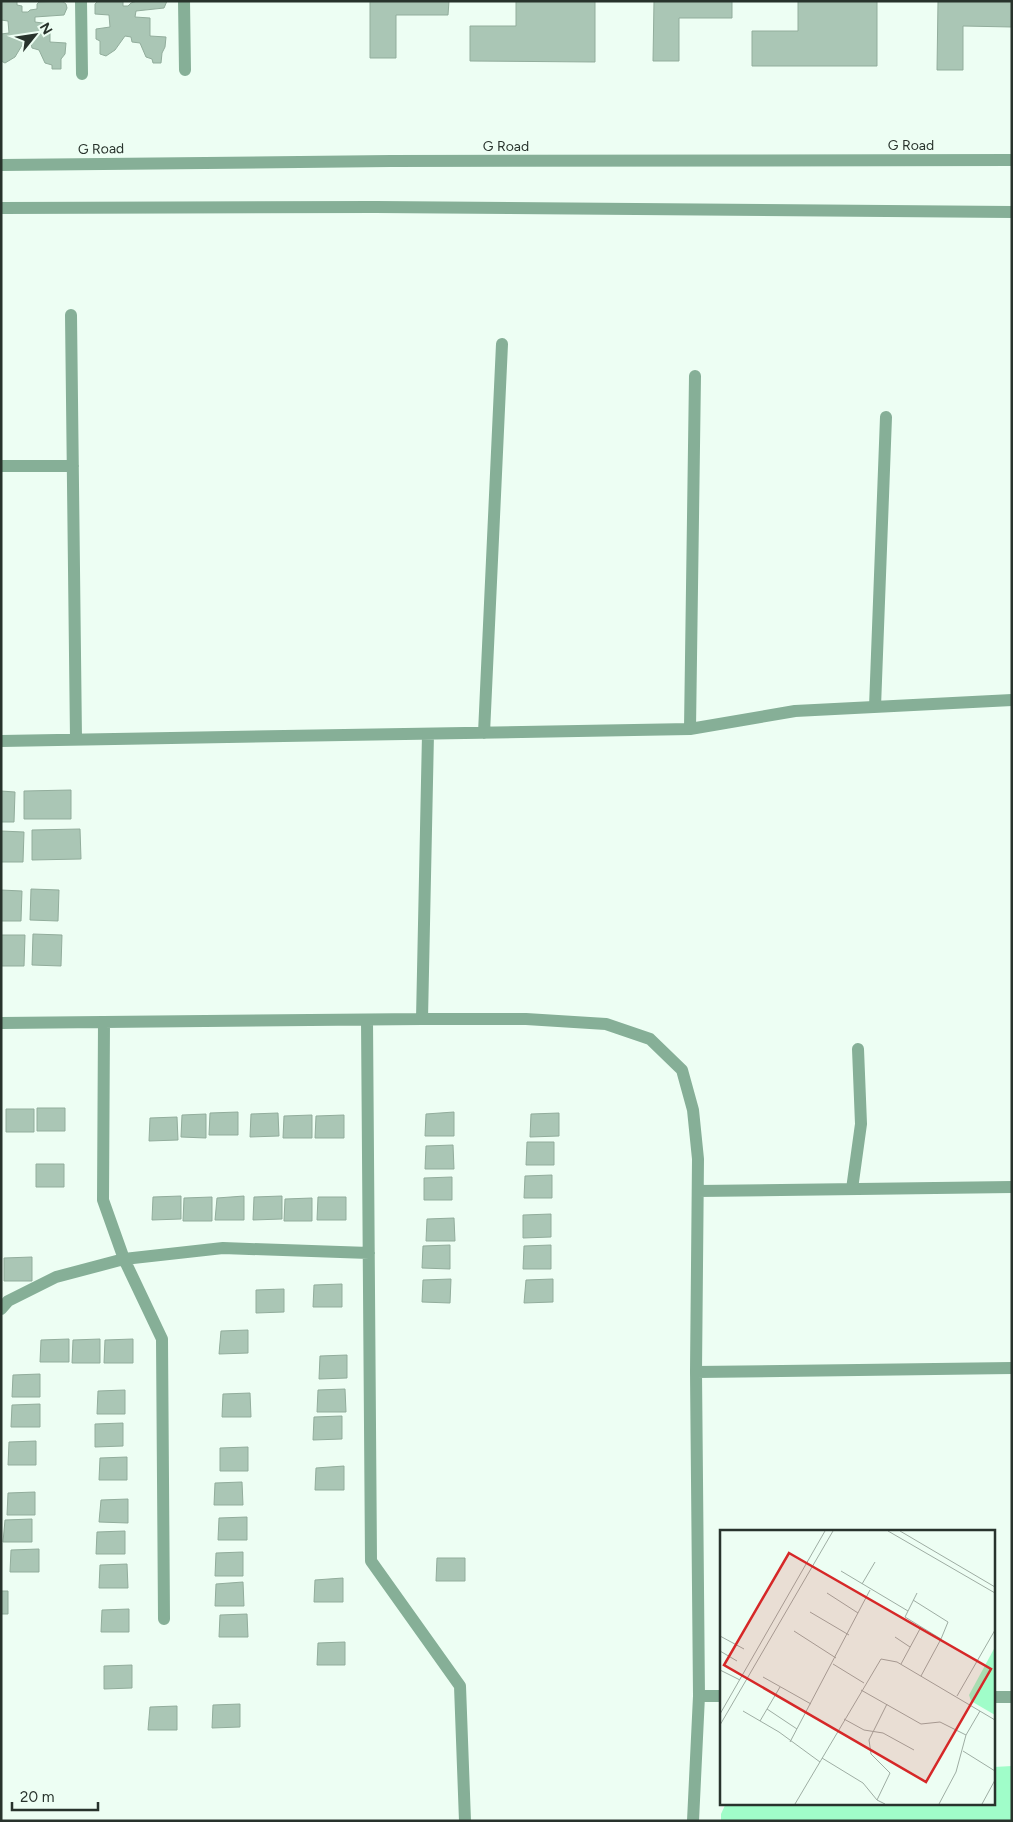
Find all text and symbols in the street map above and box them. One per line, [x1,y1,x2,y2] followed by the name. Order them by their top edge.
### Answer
[10,10,60,60] north arrow
[36,20,56,38] text: N
[888,137,934,154] street label: G Road
[483,138,529,155] street label: G Road
[78,140,124,158] street label: G Road
[720,1530,996,1804] inset map
[12,1780,99,1812] scale bar
[20,1788,54,1806] text: 20 m

